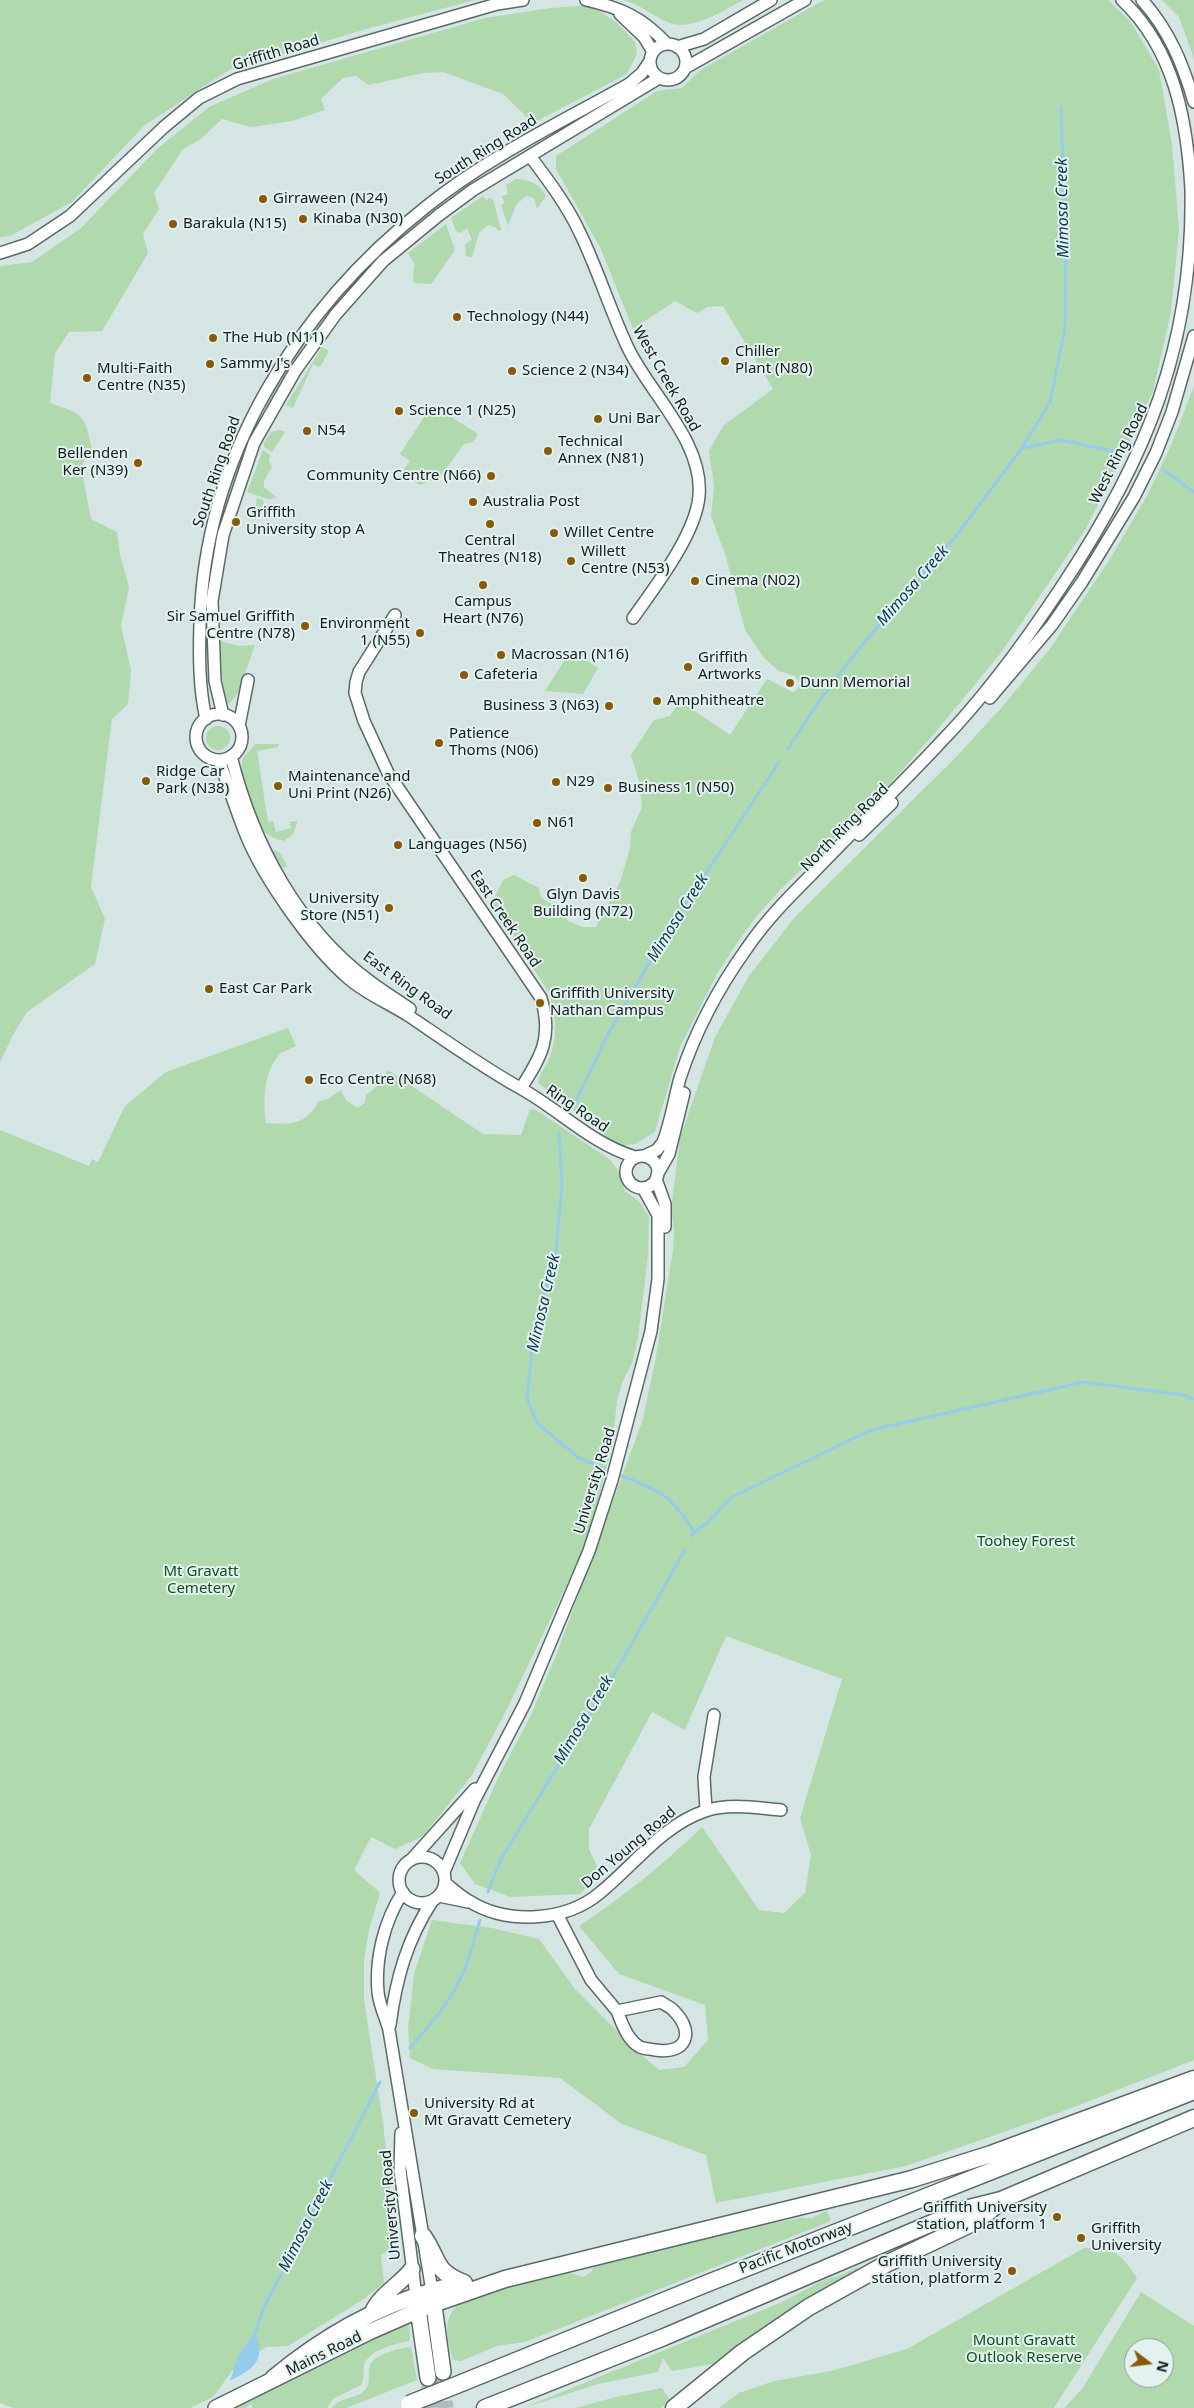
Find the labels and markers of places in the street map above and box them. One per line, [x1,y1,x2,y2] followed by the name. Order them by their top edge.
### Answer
[273,190,388,208] place label: Girraween (N24)
[257,193,269,205] marker: Girraween (N24)
[313,210,403,228] place label: Kinaba (N30)
[297,213,309,225] marker: Kinaba (N30)
[183,215,286,233] place label: Barakula (N15)
[167,218,179,230] marker: Barakula (N15)
[467,308,589,326] place label: Technology (N44)
[451,311,463,323] marker: Technology (N44)
[223,329,324,347] place label: The Hub (N11)
[207,332,219,344] marker: The Hub (N11)
[735,343,813,378] place label: Chiller Plant (N80)
[220,355,290,373] place label: Sammy J's
[719,355,731,367] marker: Chiller Plant (N80)
[204,358,216,370] marker: Sammy J's
[97,360,185,395] place label: Multi-Faith Centre (N35)
[522,362,629,380] place label: Science 2 (N34)
[506,365,518,377] marker: Science 2 (N34)
[81,372,93,384] marker: Multi-Faith Centre (N35)
[409,402,516,420] place label: Science 1 (N25)
[393,405,405,417] marker: Science 1 (N25)
[608,410,660,428] place label: Uni Bar
[592,413,604,425] marker: Uni Bar
[317,422,346,440] place label: N54
[301,425,313,437] marker: N54
[558,433,644,468] place label: Technical Annex (N81)
[57,445,128,480] place label: Bellenden Ker (N39)
[542,445,554,457] marker: Technical Annex (N81)
[132,457,144,469] marker: Bellenden Ker (N39)
[307,467,481,485] place label: Community Centre (N66)
[485,470,497,482] marker: Community Centre (N66)
[483,493,580,511] place label: Australia Post
[467,496,479,508] marker: Australia Post
[246,504,365,539] place label: Griffith University stop A
[230,516,242,528] marker: Griffith University stop A
[484,518,496,530] marker: Central Theatres (N18)
[564,524,654,542] place label: Willet Centre
[548,527,560,539] marker: Willet Centre
[439,532,541,567] place label: Central Theatres (N18)
[581,543,669,578] place label: Willett Centre (N53)
[565,555,577,567] marker: Willett Centre (N53)
[705,572,800,590] place label: Cinema (N02)
[689,575,701,587] marker: Cinema (N02)
[477,579,489,591] marker: Campus Heart (N76)
[442,593,524,628] place label: Campus Heart (N76)
[167,608,295,643] place label: Sir Samuel Griffith Centre (N78)
[319,615,410,650] place label: Environment 1 (N55)
[299,620,311,632] marker: Sir Samuel Griffith Centre (N78)
[414,627,426,639] marker: Environment 1 (N55)
[511,646,629,664] place label: Macrossan (N16)
[495,649,507,661] marker: Macrossan (N16)
[698,649,761,684] place label: Griffith Artworks
[682,661,694,673] marker: Griffith Artworks
[474,666,538,684] place label: Cafeteria
[458,669,470,681] marker: Cafeteria
[800,674,910,692] place label: Dunn Memorial
[784,677,796,689] marker: Dunn Memorial
[667,692,764,710] place label: Amphitheatre
[651,695,663,707] marker: Amphitheatre
[483,697,599,715] place label: Business 3 (N63)
[603,700,615,712] marker: Business 3 (N63)
[449,725,538,760] place label: Patience Thoms (N06)
[433,737,445,749] marker: Patience Thoms (N06)
[156,763,229,798] place label: Ridge Car Park (N38)
[288,768,410,803] place label: Maintenance and Uni Print (N26)
[566,773,595,791] place label: N29
[140,775,152,787] marker: Ridge Car Park (N38)
[550,776,562,788] marker: N29
[618,779,734,797] place label: Business 1 (N50)
[272,780,284,792] marker: Maintenance and Uni Print (N26)
[602,782,614,794] marker: Business 1 (N50)
[547,814,576,832] place label: N61
[531,817,543,829] marker: N61
[408,836,527,854] place label: Languages (N56)
[392,839,404,851] marker: Languages (N56)
[577,872,589,884] marker: Glyn Davis Building (N72)
[533,886,633,921] place label: Glyn Davis Building (N72)
[300,890,379,925] place label: University Store (N51)
[383,902,395,914] marker: University Store (N51)
[219,980,312,998] place label: East Car Park
[203,983,215,995] marker: East Car Park
[550,985,674,1020] place label: Griffith University Nathan Campus
[534,997,546,1009] marker: Griffith University Nathan Campus
[319,1071,436,1089] place label: Eco Centre (N68)
[303,1074,315,1086] marker: Eco Centre (N68)
[424,2095,571,2130] place label: University Rd at Mt Gravatt Cemetery
[408,2107,420,2119] marker: University Rd at Mt Gravatt Cemetery
[917,2199,1047,2234] place label: Griffith University station, platform 1
[1051,2211,1063,2223] marker: Griffith University station, platform 1
[1091,2220,1161,2255] place label: Griffith University
[1075,2232,1087,2244] marker: Griffith University
[872,2253,1002,2288] place label: Griffith University station, platform 2
[1006,2265,1018,2277] marker: Griffith University station, platform 2

